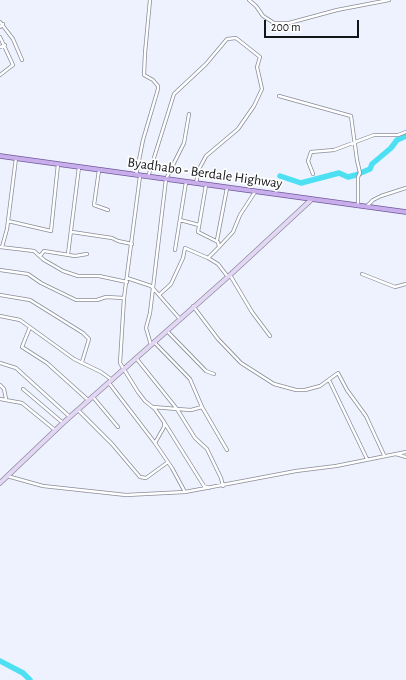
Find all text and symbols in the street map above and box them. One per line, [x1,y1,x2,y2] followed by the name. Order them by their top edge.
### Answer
[266,12,361,38] scale bar
[271,21,301,33] text: 200 m
[126,154,284,192] street label: Byadhabo - Berdale Highway

